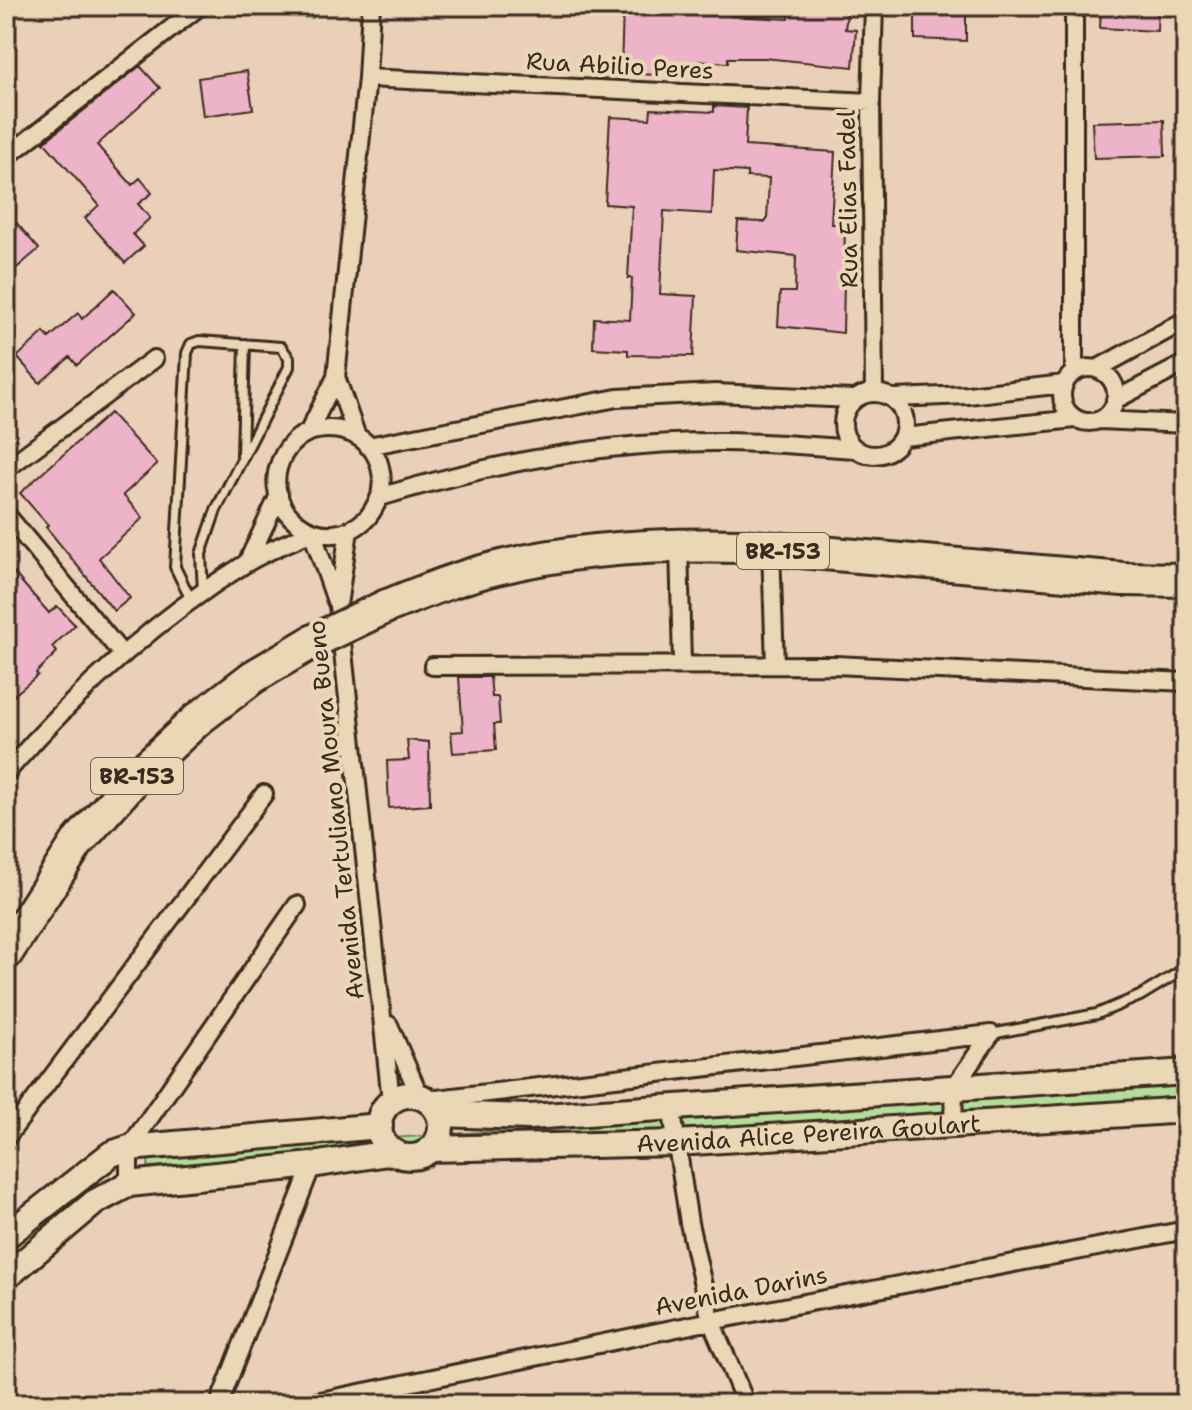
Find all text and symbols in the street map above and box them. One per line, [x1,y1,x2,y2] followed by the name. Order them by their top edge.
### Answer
[525,45,715,87] street label: Rua Abilio Peres
[830,109,866,289] street label: Rua Elias Fadel
[737,533,829,569] road number: BR-153
[300,619,372,1001] street label: Avenida Tertuliano Moura Bueno
[91,758,183,794] road number: BR-153
[636,1107,982,1160] street label: Avenida Alice Pereira Goulart
[652,1259,830,1323] street label: Avenida Darins

